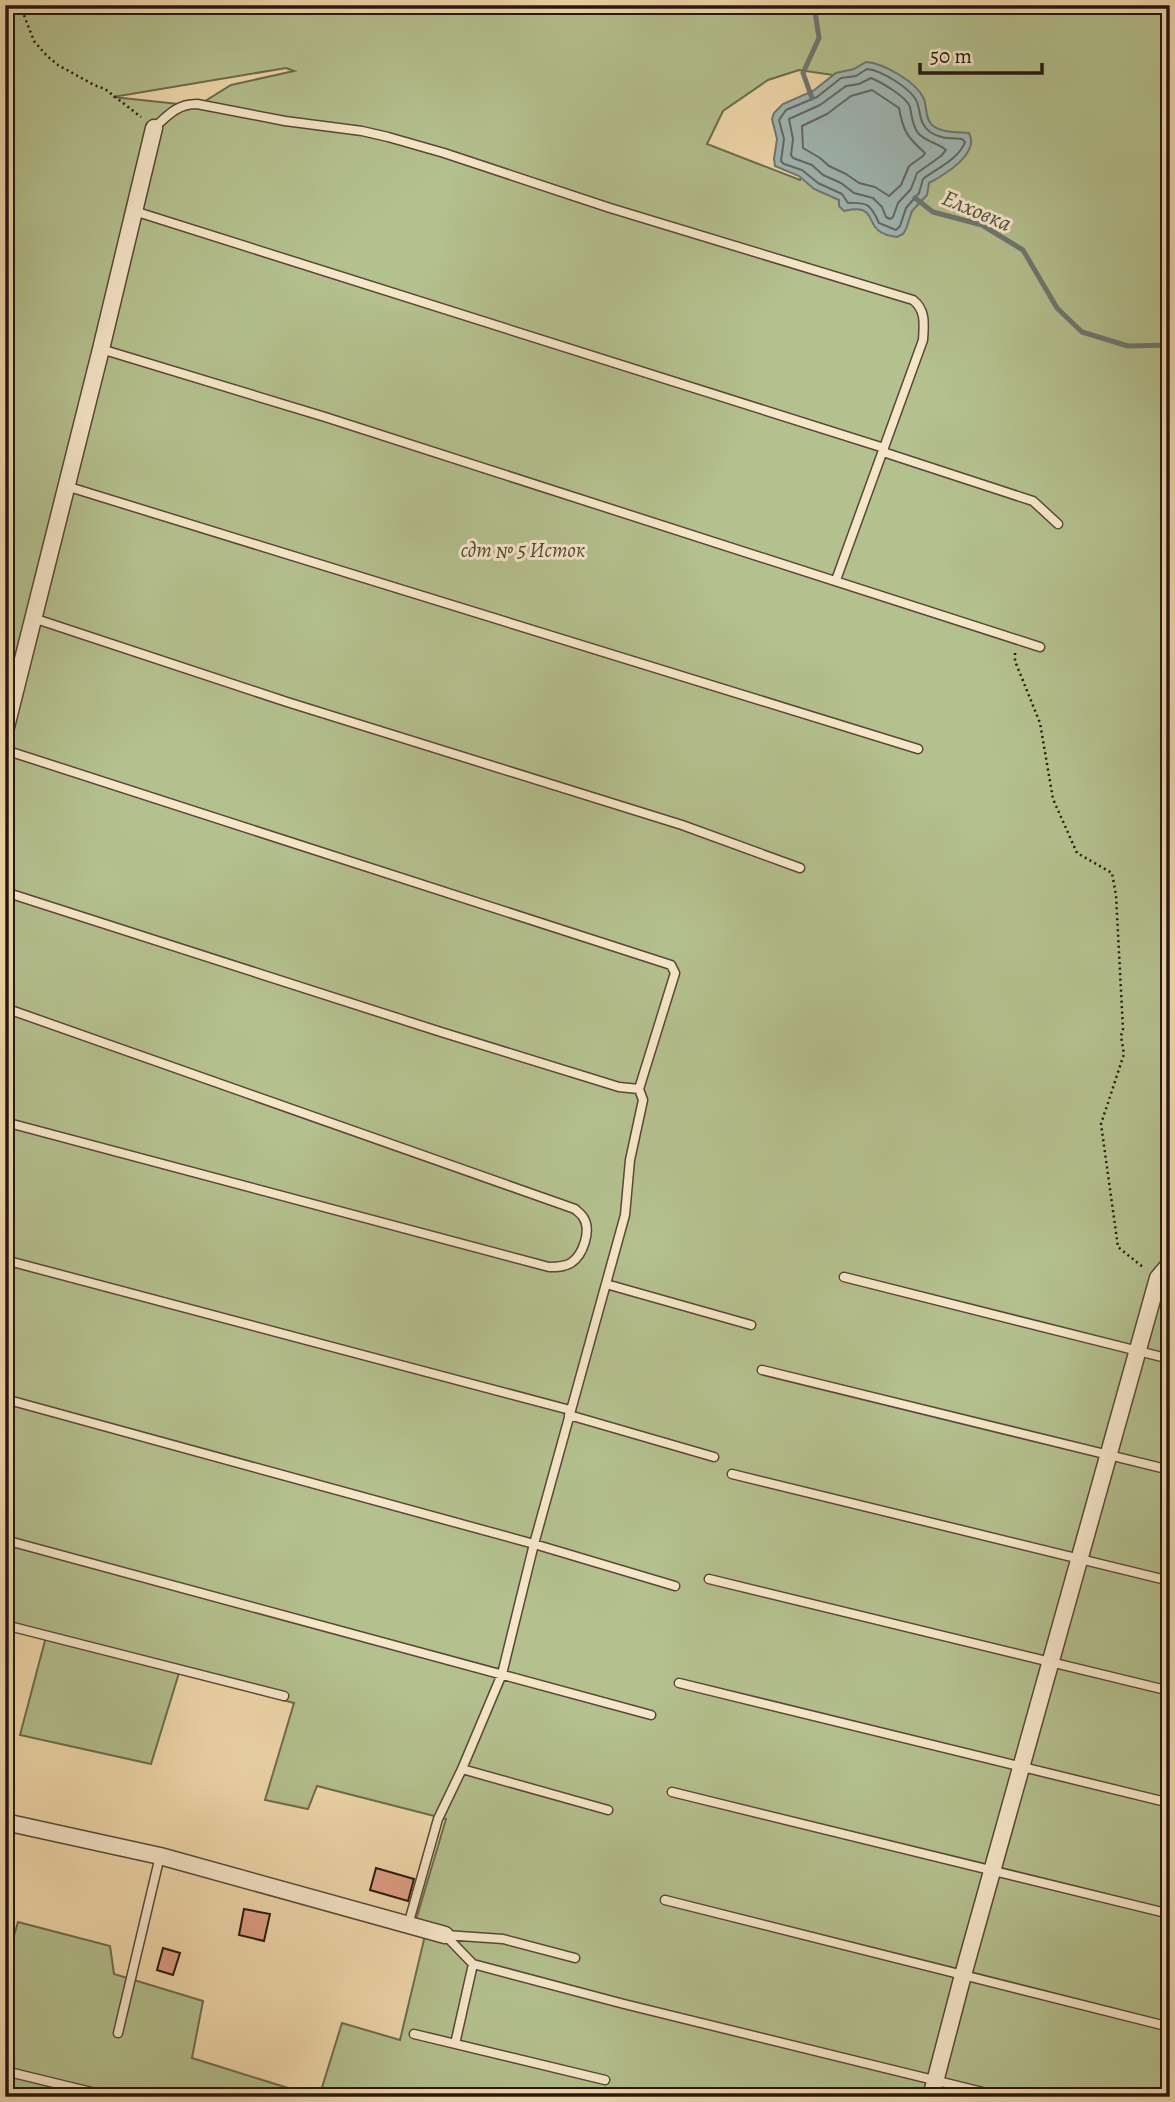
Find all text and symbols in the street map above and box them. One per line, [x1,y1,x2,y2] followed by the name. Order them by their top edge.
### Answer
[920,32,1042,76] scale bar
[930,42,972,70] text: 50 m
[937,182,1017,239] water label: Елховка
[461,536,585,564] park label: сдт № 5 Исток

